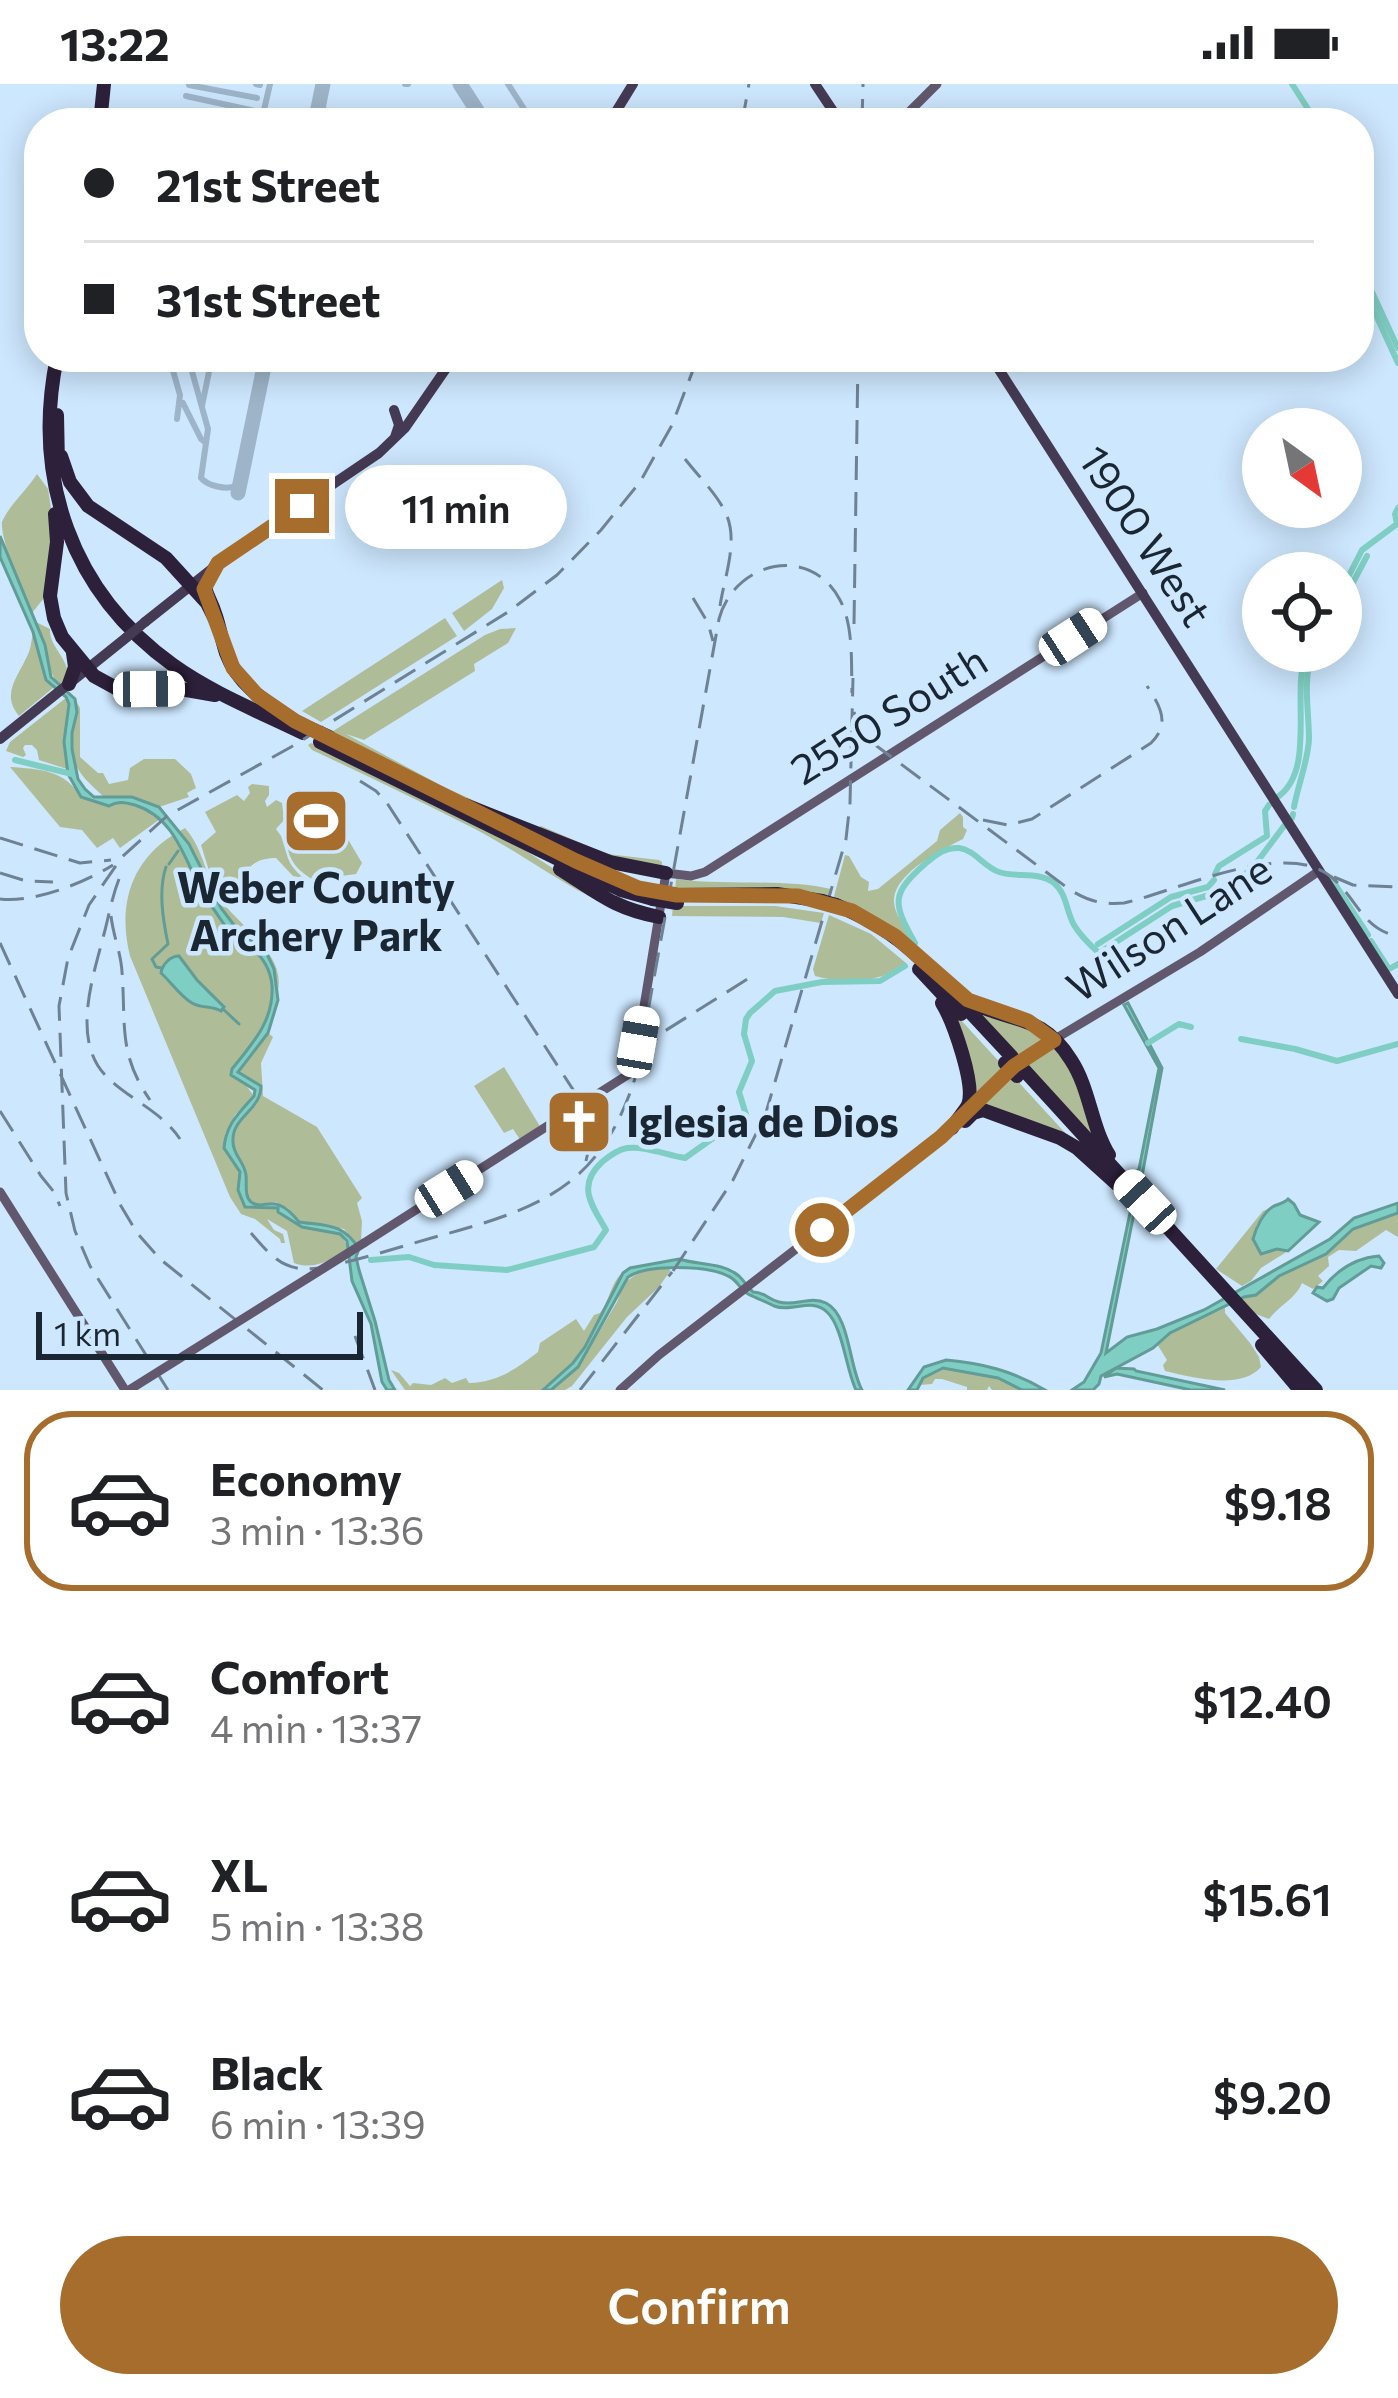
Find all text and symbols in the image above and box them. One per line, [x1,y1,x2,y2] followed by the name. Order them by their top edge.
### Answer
[60,15,170,70] text: 13:22
[156,156,380,211] text: 21st Street
[156,271,381,326] text: 31st Street
[1242,408,1362,528] north arrow
[1242,408,1362,672] map controls
[1069,435,1224,635] street label: 1900 West
[344,464,566,548] callout: 11 min
[275,479,329,533] route end
[401,483,511,531] text: 11 min
[1242,552,1362,672] button: locate
[1033,602,1113,672] car
[780,633,996,794] street label: 2550 South
[113,670,185,708] car
[281,786,351,856] sports icon: Weber County Archery Park
[1056,841,1280,1012] street label: Wilson Lane
[177,860,455,960] place label: Weber County Archery Park
[614,1003,662,1081] car
[544,1087,614,1157] church icon: Iglesia de Dios
[626,1094,899,1146] place label: Iglesia de Dios
[409,1155,489,1223] car
[1107,1163,1183,1241] car
[795,1203,849,1257] route start
[36,1306,363,1359] scale bar
[54,1312,121,1353] text: 1 km
[66,1447,174,1555] icon: car
[210,1450,402,1505] text: Economy
[1224,1474,1332,1529] text: $9.18
[210,1505,424,1553] text: 3 min · 13:36
[66,1645,174,1753] icon: car
[210,1648,389,1703] text: Comfort
[1193,1672,1332,1727] text: $12.40
[210,1703,422,1751] text: 4 min · 13:37
[66,1843,174,1951] icon: car
[210,1846,268,1901] text: XL
[1203,1870,1332,1925] text: $15.61
[210,1901,424,1949] text: 5 min · 13:38
[66,2041,174,2149] icon: car
[210,2044,323,2099] text: Black
[1213,2068,1332,2123] text: $9.20
[210,2099,426,2147] text: 6 min · 13:39
[60,2236,1338,2374] button: Confirm

